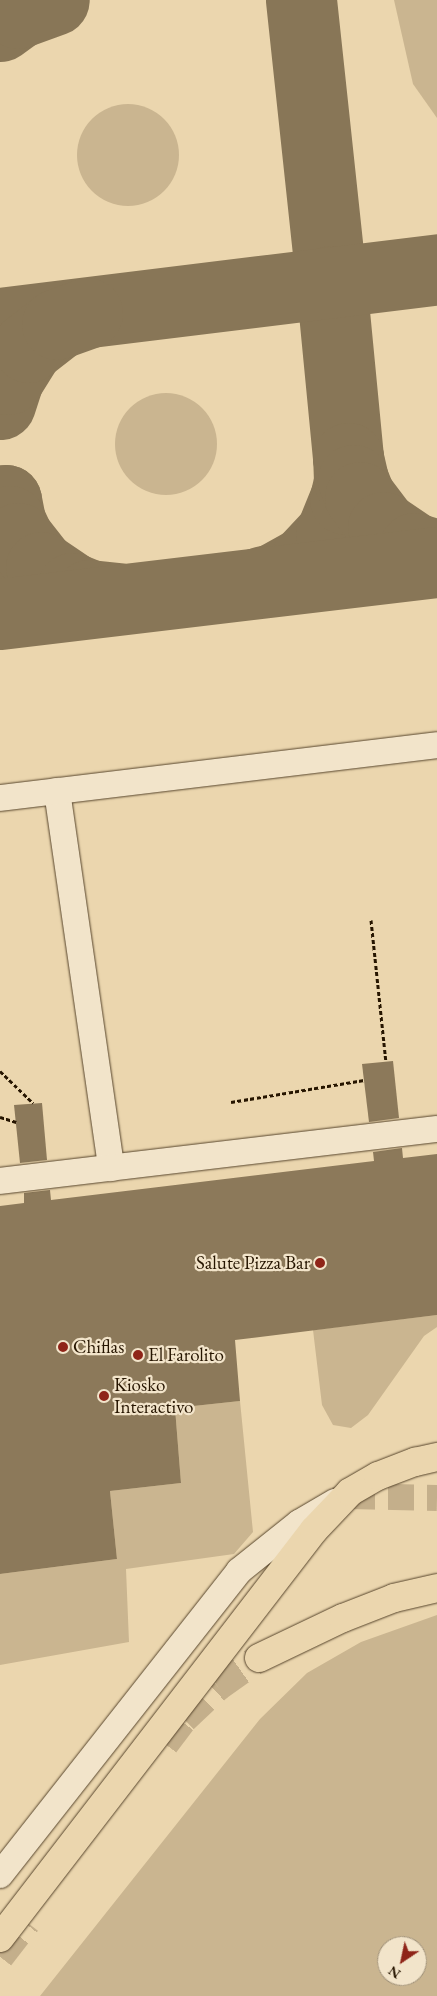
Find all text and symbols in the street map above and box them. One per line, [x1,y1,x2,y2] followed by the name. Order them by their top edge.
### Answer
[196,1252,310,1274] place label: Salute Pizza Bar
[314,1257,326,1269] marker: Salute Pizza Bar
[73,1336,124,1358] place label: Chiflas
[57,1341,69,1353] marker: Chiflas
[148,1344,224,1366] place label: El Farolito
[132,1349,144,1361] marker: El Farolito
[114,1374,193,1418] place label: Kiosko Interactivo
[98,1390,110,1402] marker: Kiosko Interactivo
[377,1936,427,1986] north arrow
[384,1962,404,1983] text: N

